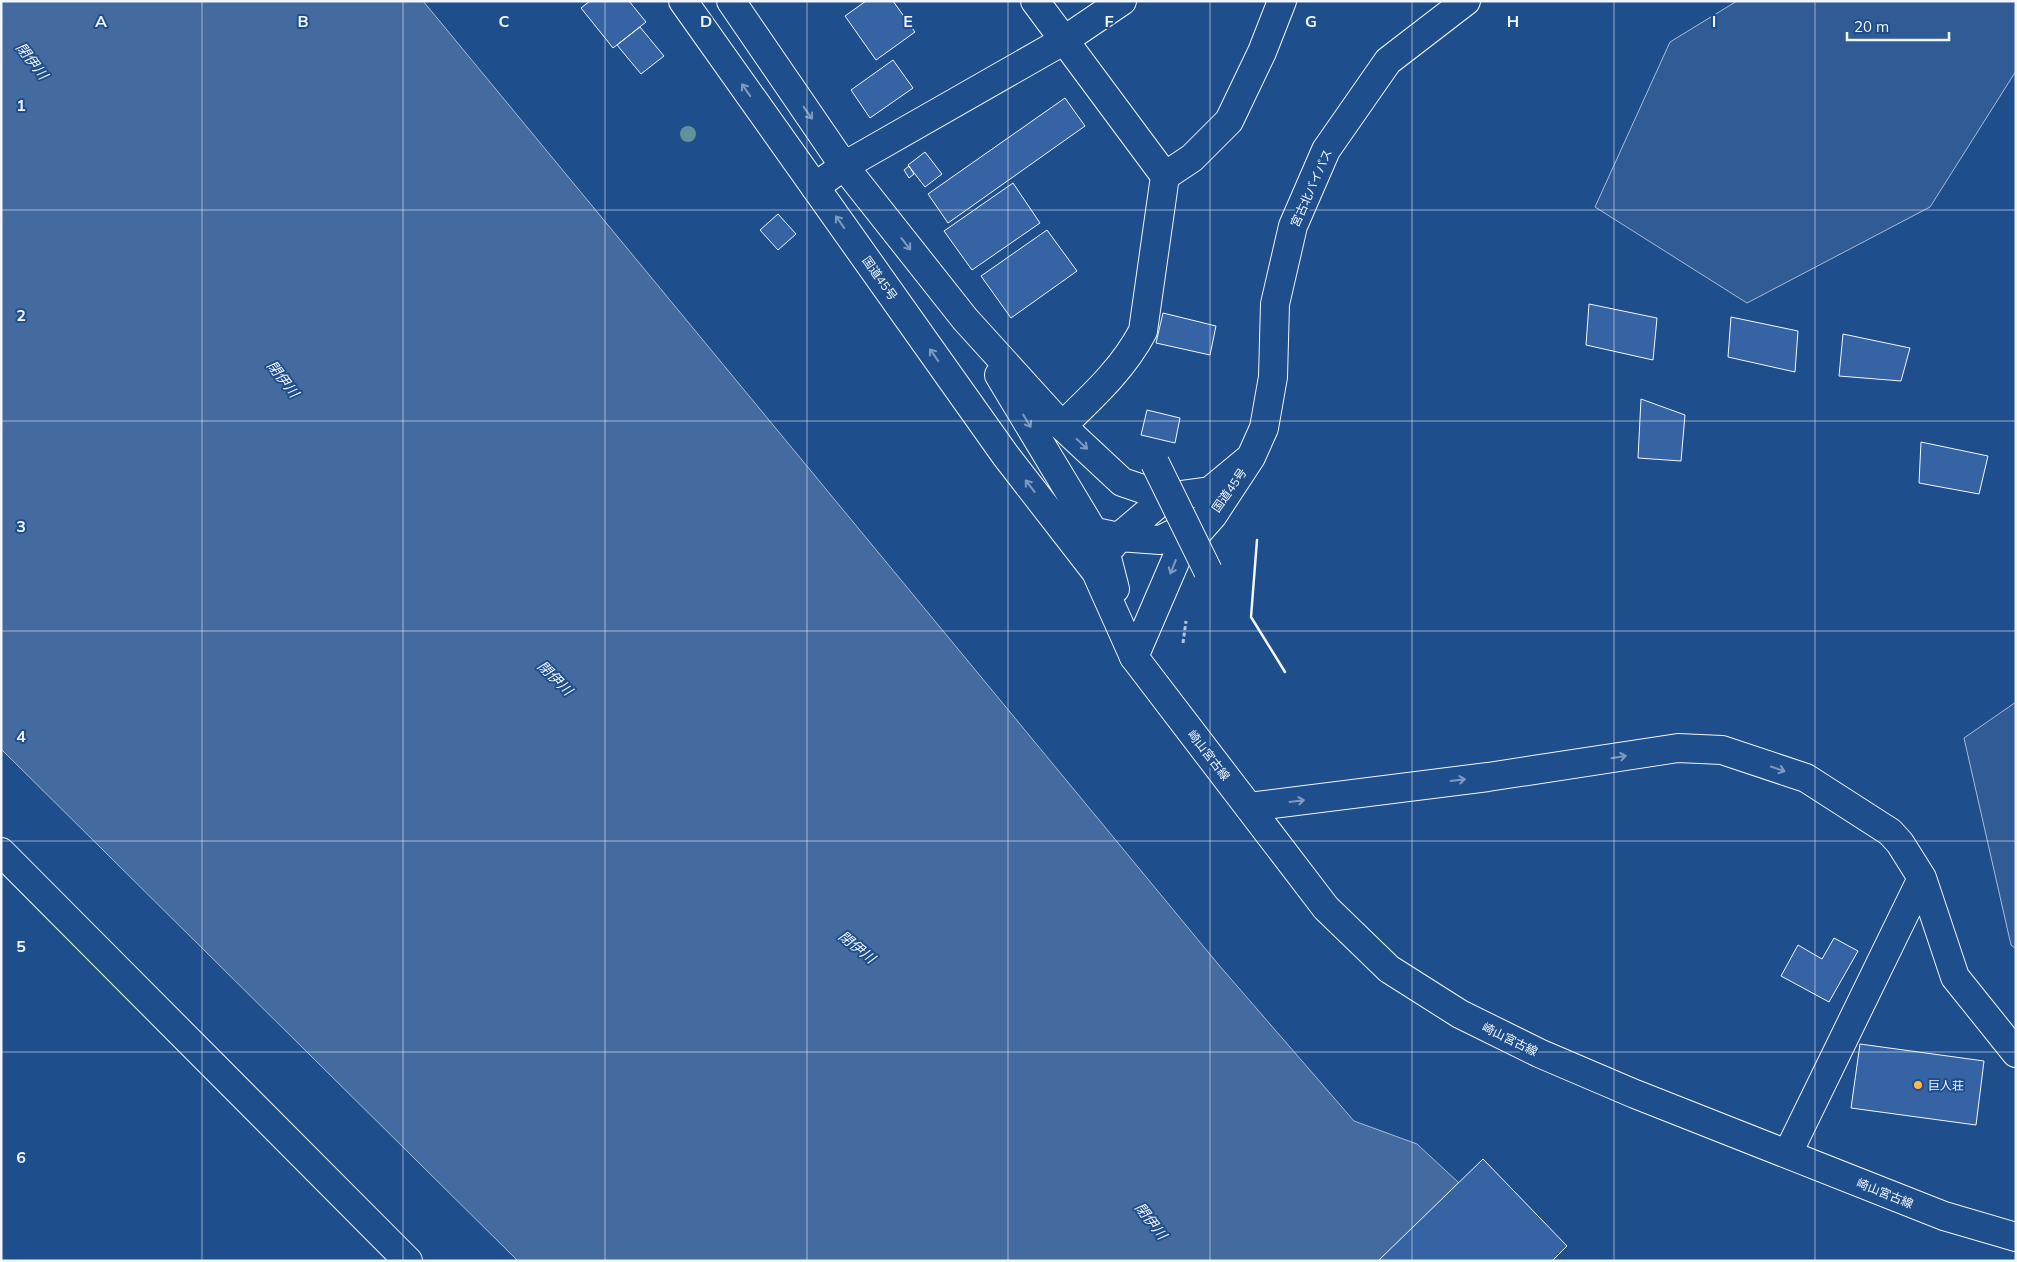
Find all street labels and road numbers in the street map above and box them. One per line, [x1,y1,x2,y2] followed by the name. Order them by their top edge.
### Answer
[1287,147,1335,229] street label: 宮古北バイパス
[859,253,901,303] street label: 国道45号
[1208,465,1250,515] street label: 国道45号
[1185,727,1233,783] street label: 崎山宮古線
[1480,1019,1540,1059] street label: 崎山宮古線
[1854,1175,1916,1211] street label: 崎山宮古線

